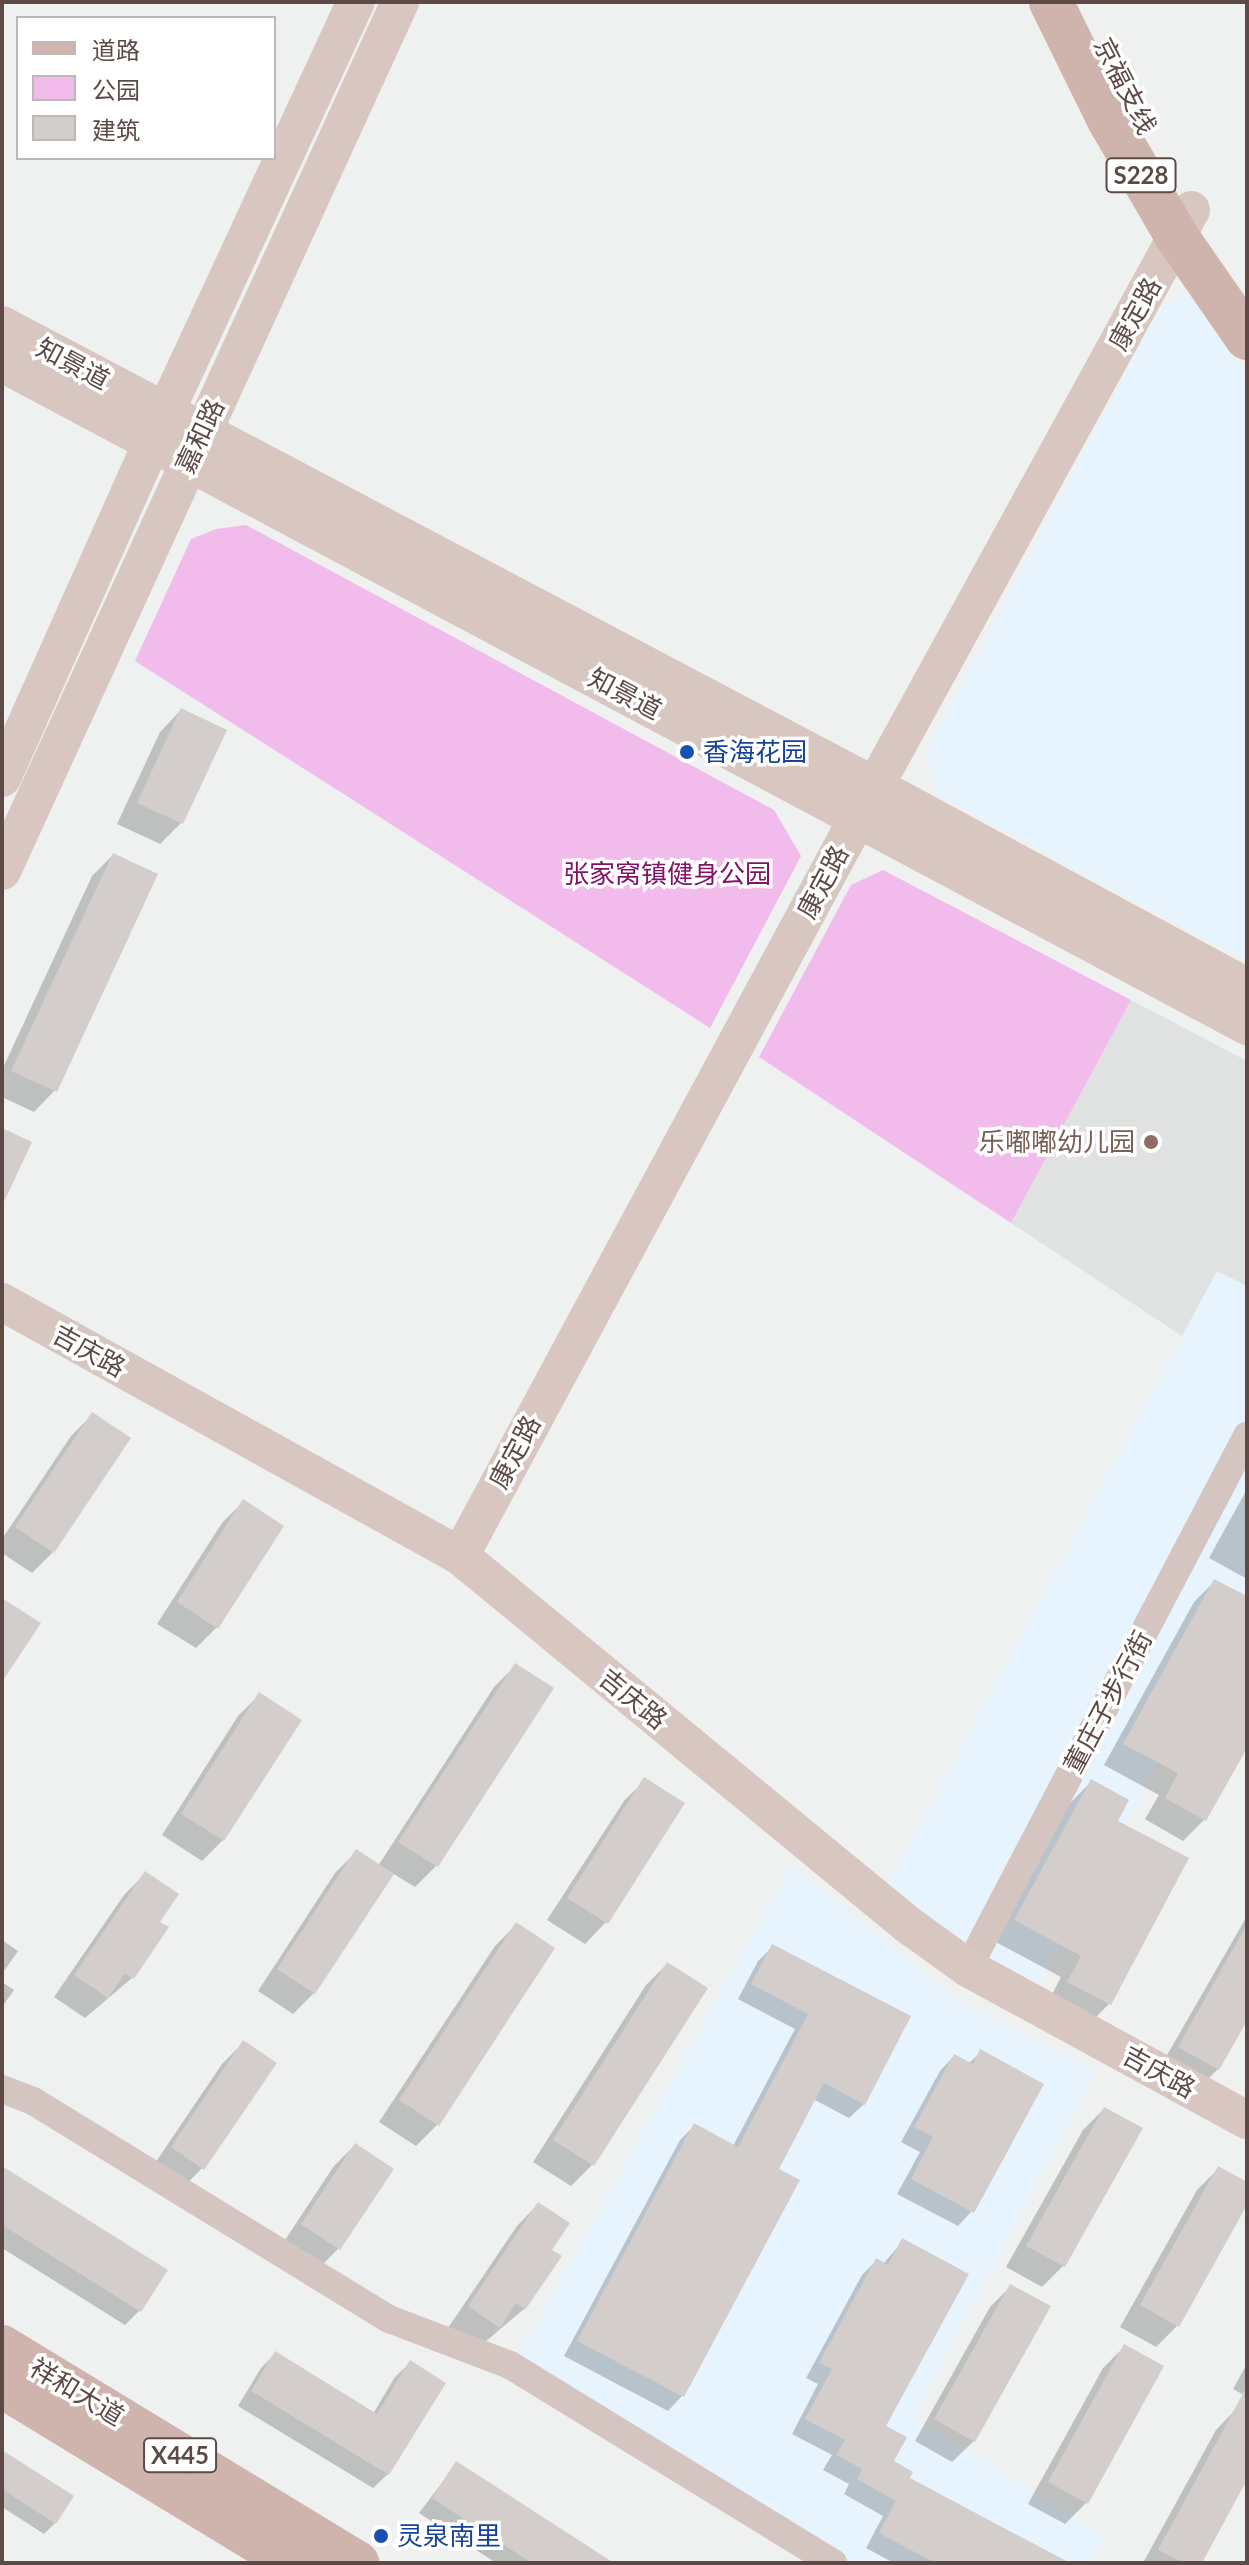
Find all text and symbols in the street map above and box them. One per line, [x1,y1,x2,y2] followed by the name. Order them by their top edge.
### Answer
[16,16,276,160] legend
[1087,33,1163,139] street label: 京福支线
[92,35,140,64] text: 道路
[92,75,140,104] text: 公园
[92,115,140,144] text: 建筑
[1105,155,1177,195] road number: S228
[1102,272,1168,356] street label: 康定路
[31,332,115,396] street label: 知景道
[169,394,231,478] street label: 嘉和路
[583,662,667,726] street label: 知景道
[703,736,807,768] place label: 香海花园
[678,743,696,761] marker: 香海花园
[791,840,855,924] street label: 康定路
[563,858,771,890] park label: 张家窝镇健身公园
[979,1126,1135,1158] place label: 乐嘟嘟幼儿园
[1142,1133,1160,1151] marker: 乐嘟嘟幼儿园
[47,1318,131,1384] street label: 吉庆路
[483,1410,547,1494] street label: 康定路
[1058,1626,1158,1778] street label: 董庄子步行街
[593,1662,673,1736] street label: 吉庆路
[1117,2039,1201,2105] street label: 吉庆路
[24,2352,130,2432] street label: 祥和大道
[142,2435,218,2475] road number: X445
[397,2520,501,2552] place label: 灵泉南里
[372,2527,390,2545] marker: 灵泉南里

